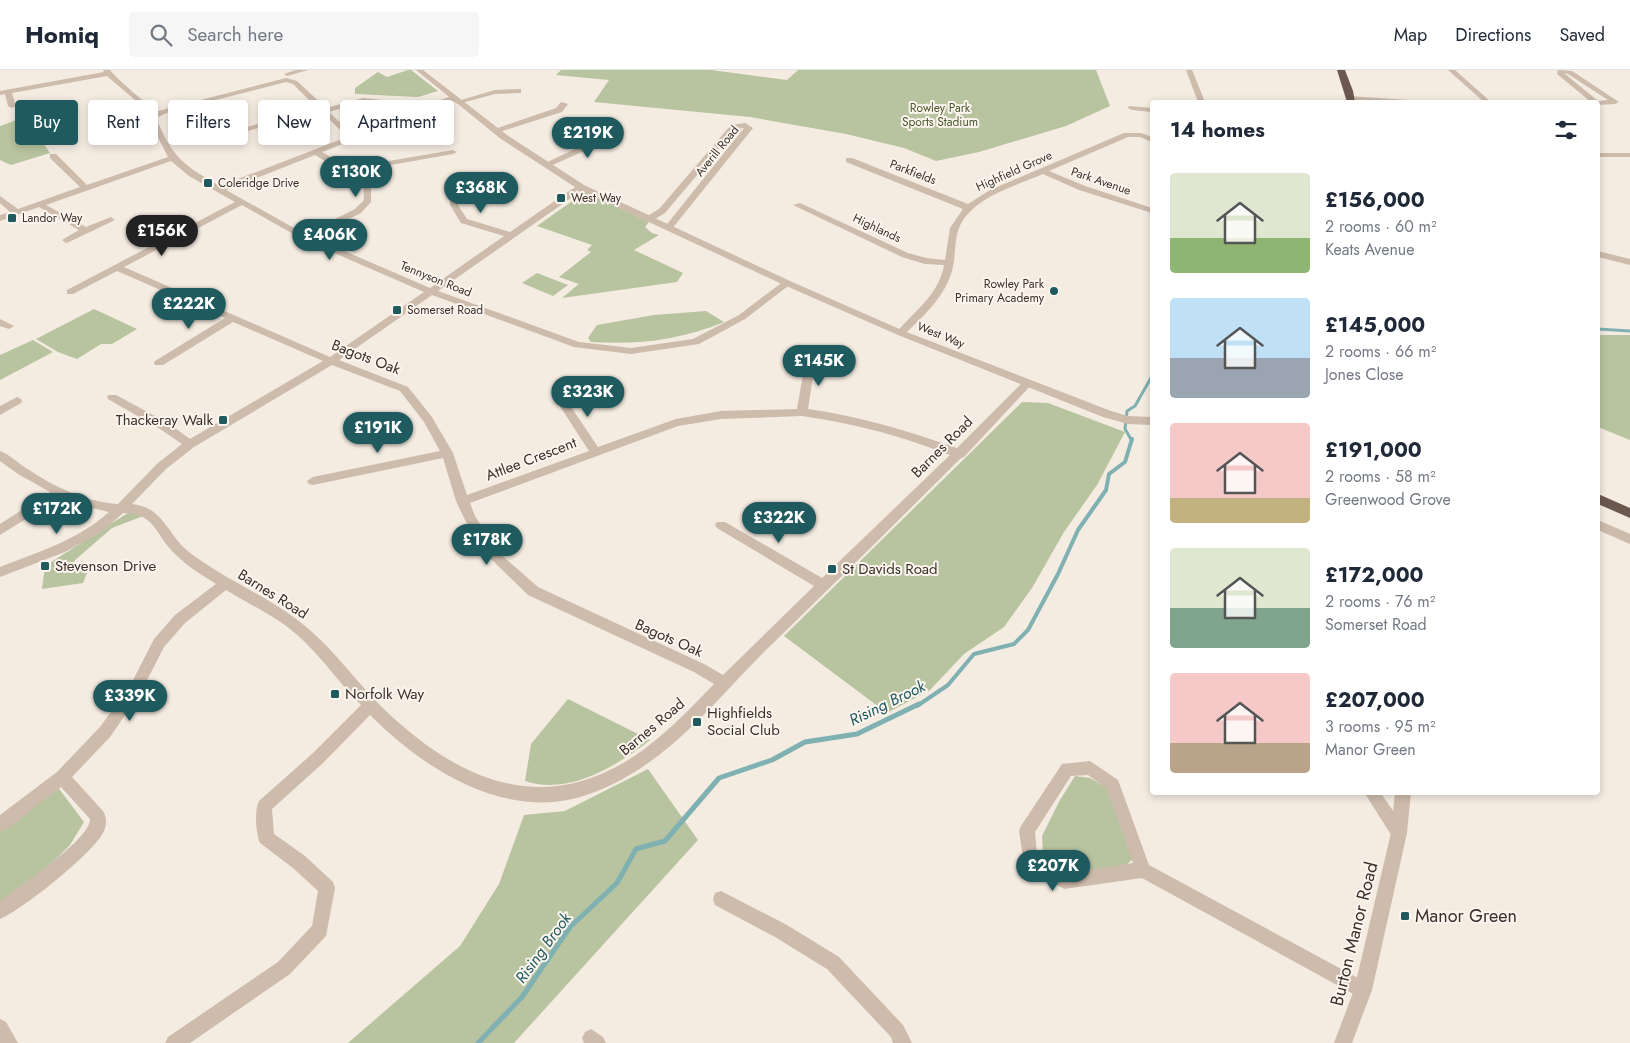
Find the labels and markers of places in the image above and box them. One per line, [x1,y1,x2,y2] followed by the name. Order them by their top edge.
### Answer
[553,116,623,159] pin: £219K
[321,156,391,198] pin: £130K
[446,172,516,214] pin: £368K
[218,174,299,192] place label: Coleridge Drive
[202,177,214,189] marker: Coleridge Drive
[571,189,622,207] place label: West Way
[555,192,567,204] marker: West Way
[22,209,83,227] place label: Landor Way
[6,212,18,224] marker: Landor Way
[127,214,197,257] pin: £156K
[295,218,365,261] pin: £406K
[955,275,1045,307] place label: Rowley Park Primary Academy
[1048,285,1060,297] marker: Rowley Park Primary Academy
[154,288,224,330] pin: £222K
[407,301,483,319] place label: Somerset Road
[391,304,403,316] marker: Somerset Road
[784,344,854,387] pin: £145K
[553,376,623,418] pin: £323K
[116,409,213,431] place label: Thackeray Walk
[343,412,413,454] pin: £191K
[217,414,229,426] marker: Thackeray Walk
[22,492,92,535] pin: £172K
[744,502,814,544] pin: £322K
[452,524,522,566] pin: £178K
[55,555,157,577] place label: Stevenson Drive
[842,558,938,580] place label: St Davids Road
[39,560,51,572] marker: Stevenson Drive
[826,563,838,575] marker: St Davids Road
[95,680,165,722] pin: £339K
[345,683,424,705] place label: Norfolk Way
[329,688,341,700] marker: Norfolk Way
[707,702,780,741] place label: Highfields Social Club
[691,716,703,728] marker: Highfields Social Club
[1018,850,1088,892] pin: £207K
[1415,903,1517,929] place label: Manor Green
[1399,910,1411,922] marker: Manor Green

